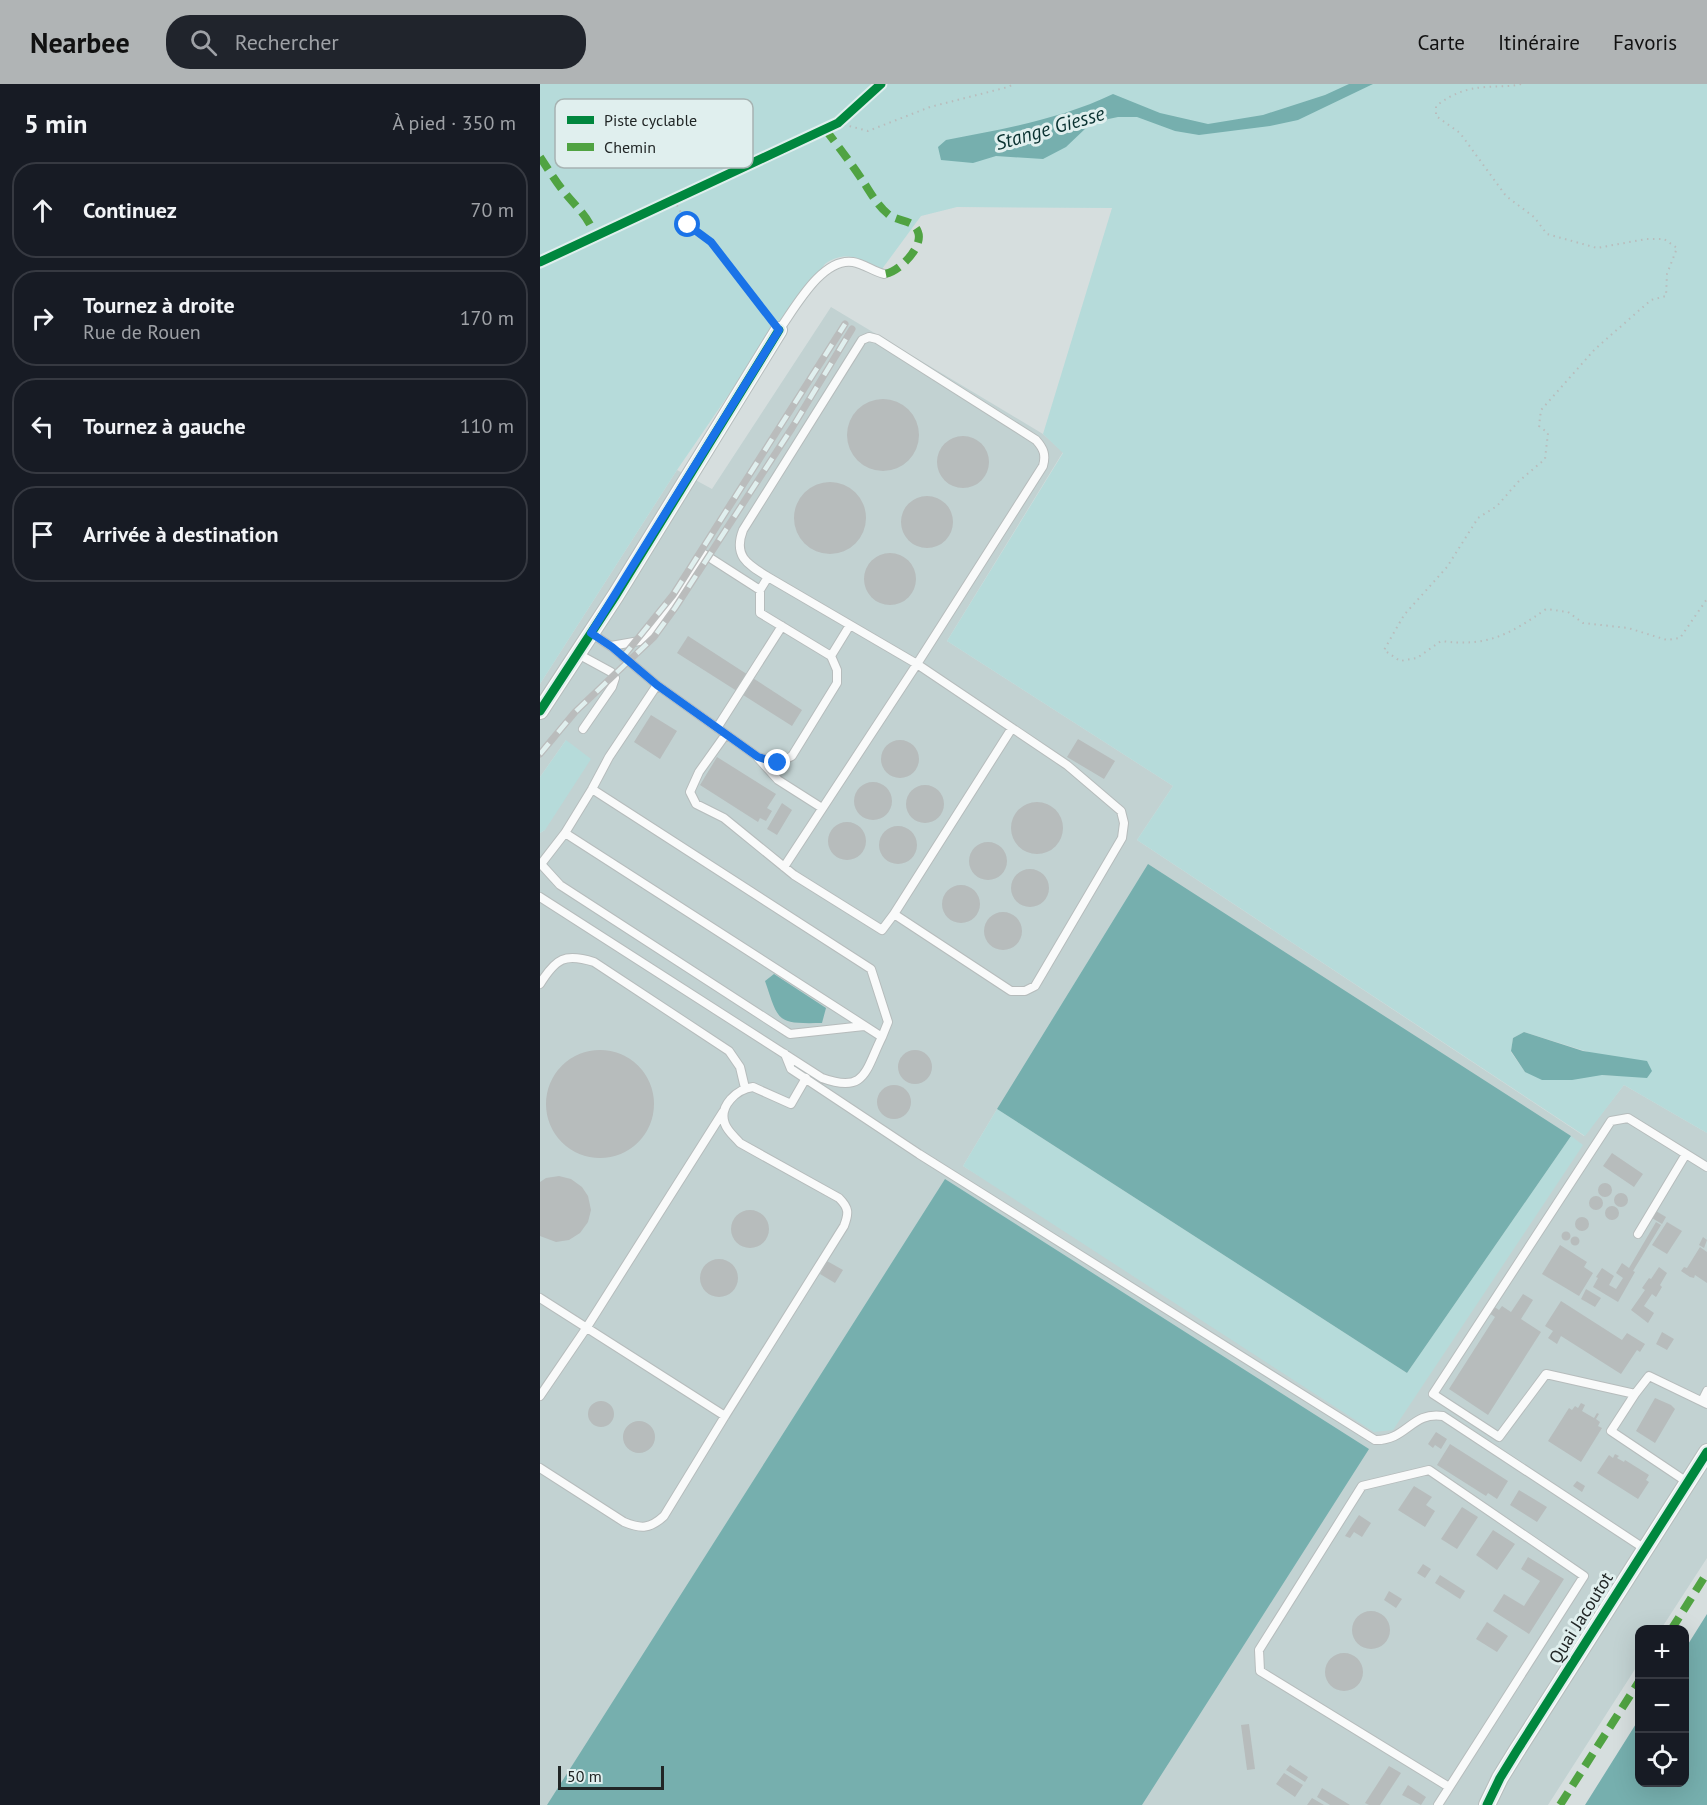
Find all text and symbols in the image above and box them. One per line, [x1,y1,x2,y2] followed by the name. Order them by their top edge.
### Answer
[166,15,586,69] search box
[30,24,130,61] text: Nearbee
[187,26,220,59] icon: search
[235,28,339,56] text: Rechercher
[1418,29,1465,56] text: Carte
[1498,29,1580,56] text: Itinéraire
[1613,29,1677,56] text: Favoris
[555,99,753,168] legend
[992,100,1108,156] water label: Stange Giesse
[24,107,87,140] text: 5 min
[392,110,516,136] text: À pied · 350 m
[604,110,697,130] text: Piste cyclable
[604,137,656,157] text: Chemin
[26,194,59,227] icon: ahead
[83,196,177,224] text: Continuez
[471,197,514,223] text: 70 m
[674,211,700,237] route start
[83,291,235,319] text: Tournez à droite
[26,302,59,335] icon: right
[460,305,514,331] text: 170 m
[83,319,201,345] text: Rue de Rouen
[26,410,59,443] icon: left
[83,412,246,440] text: Tournez à gauche
[460,413,514,439] text: 110 m
[26,518,59,551] icon: arrive
[83,520,279,548] text: Arrivée à destination
[764,749,790,775] route end
[1543,1568,1618,1668] street label: Quai Jacoutot
[1635,1625,1689,1787] map controls
[1635,1625,1689,1679] button: +
[1635,1679,1689,1733] button: −
[1635,1733,1689,1787] button: locate
[558,1763,664,1790] scale bar
[567,1766,602,1786] text: 50 m

